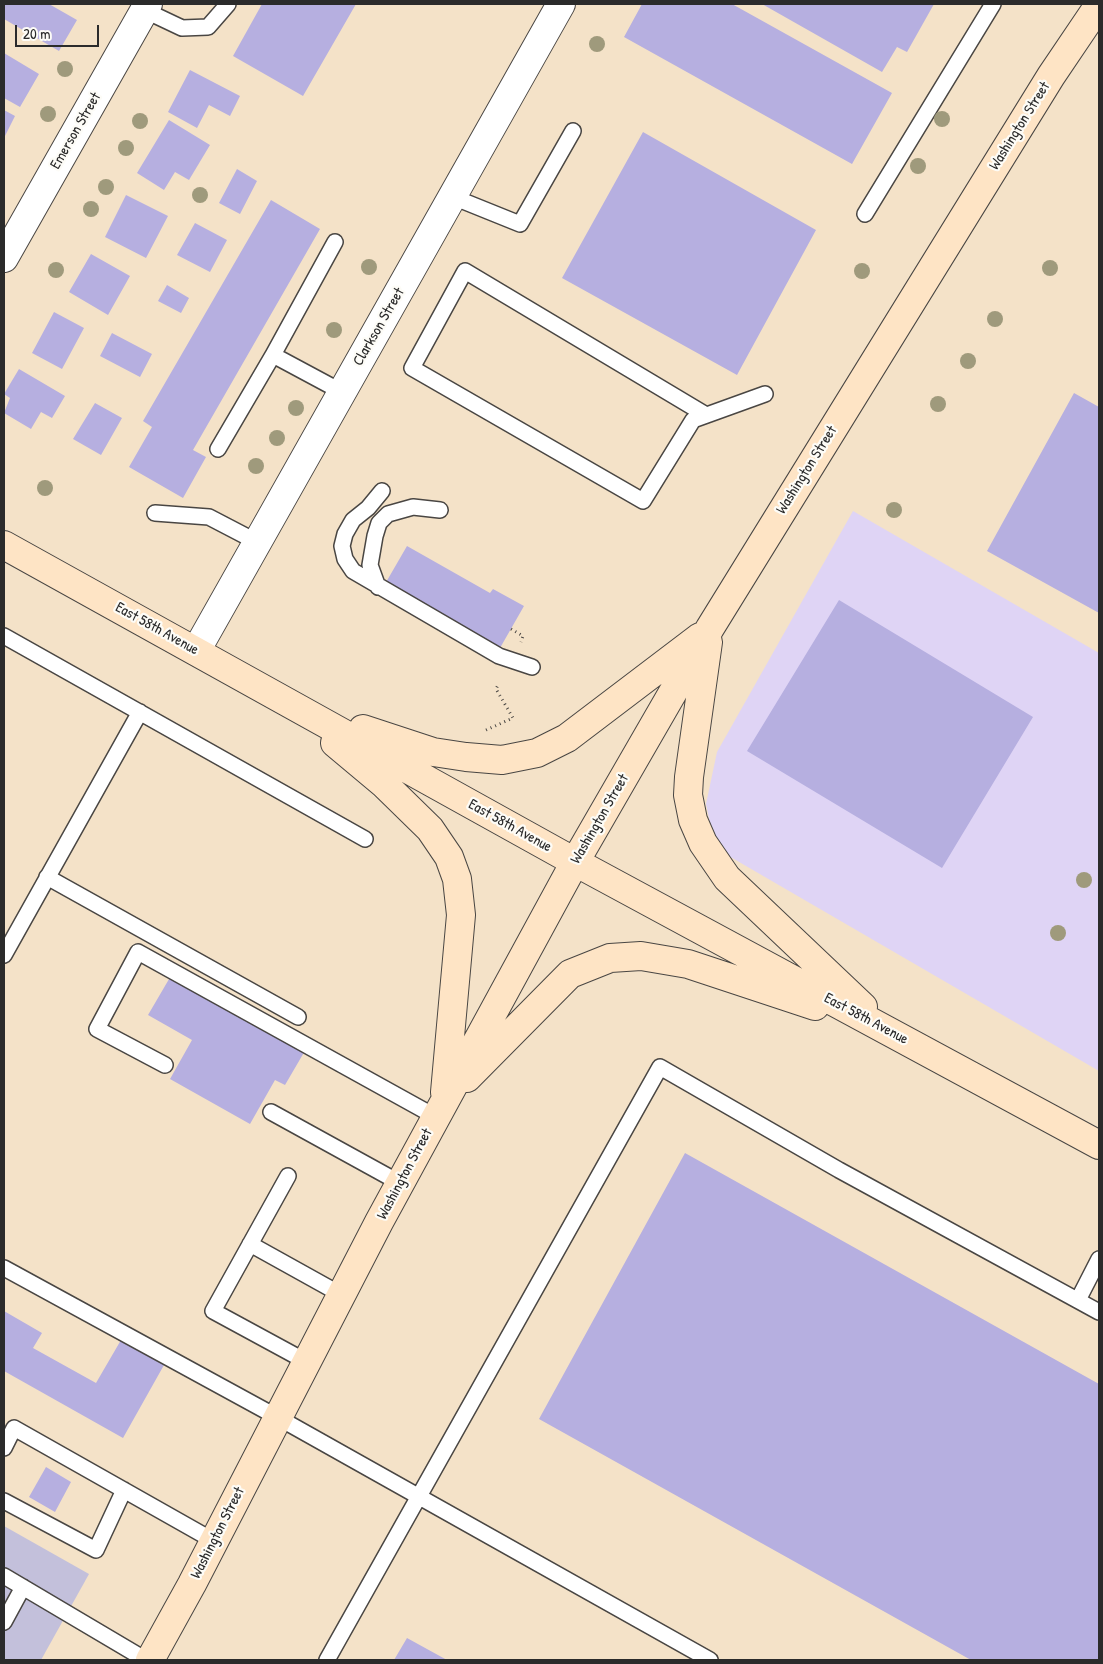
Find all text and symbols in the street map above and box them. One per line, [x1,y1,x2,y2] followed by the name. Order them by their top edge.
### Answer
[18,15,101,47] scale bar
[23,23,50,44] text: 20 m
[986,79,1054,173] street label: Washington Street
[47,89,105,173] street label: Emerson Street
[349,285,409,369] street label: Clarkson Street
[773,423,841,517] street label: Washington Street
[112,599,202,659] street label: East 58th Avenue
[567,771,633,867] street label: Washington Street
[465,796,555,856] street label: East 58th Avenue
[821,989,911,1049] street label: East 58th Avenue
[373,1125,437,1223] street label: Washington Street
[187,1484,249,1582] street label: Washington Street

